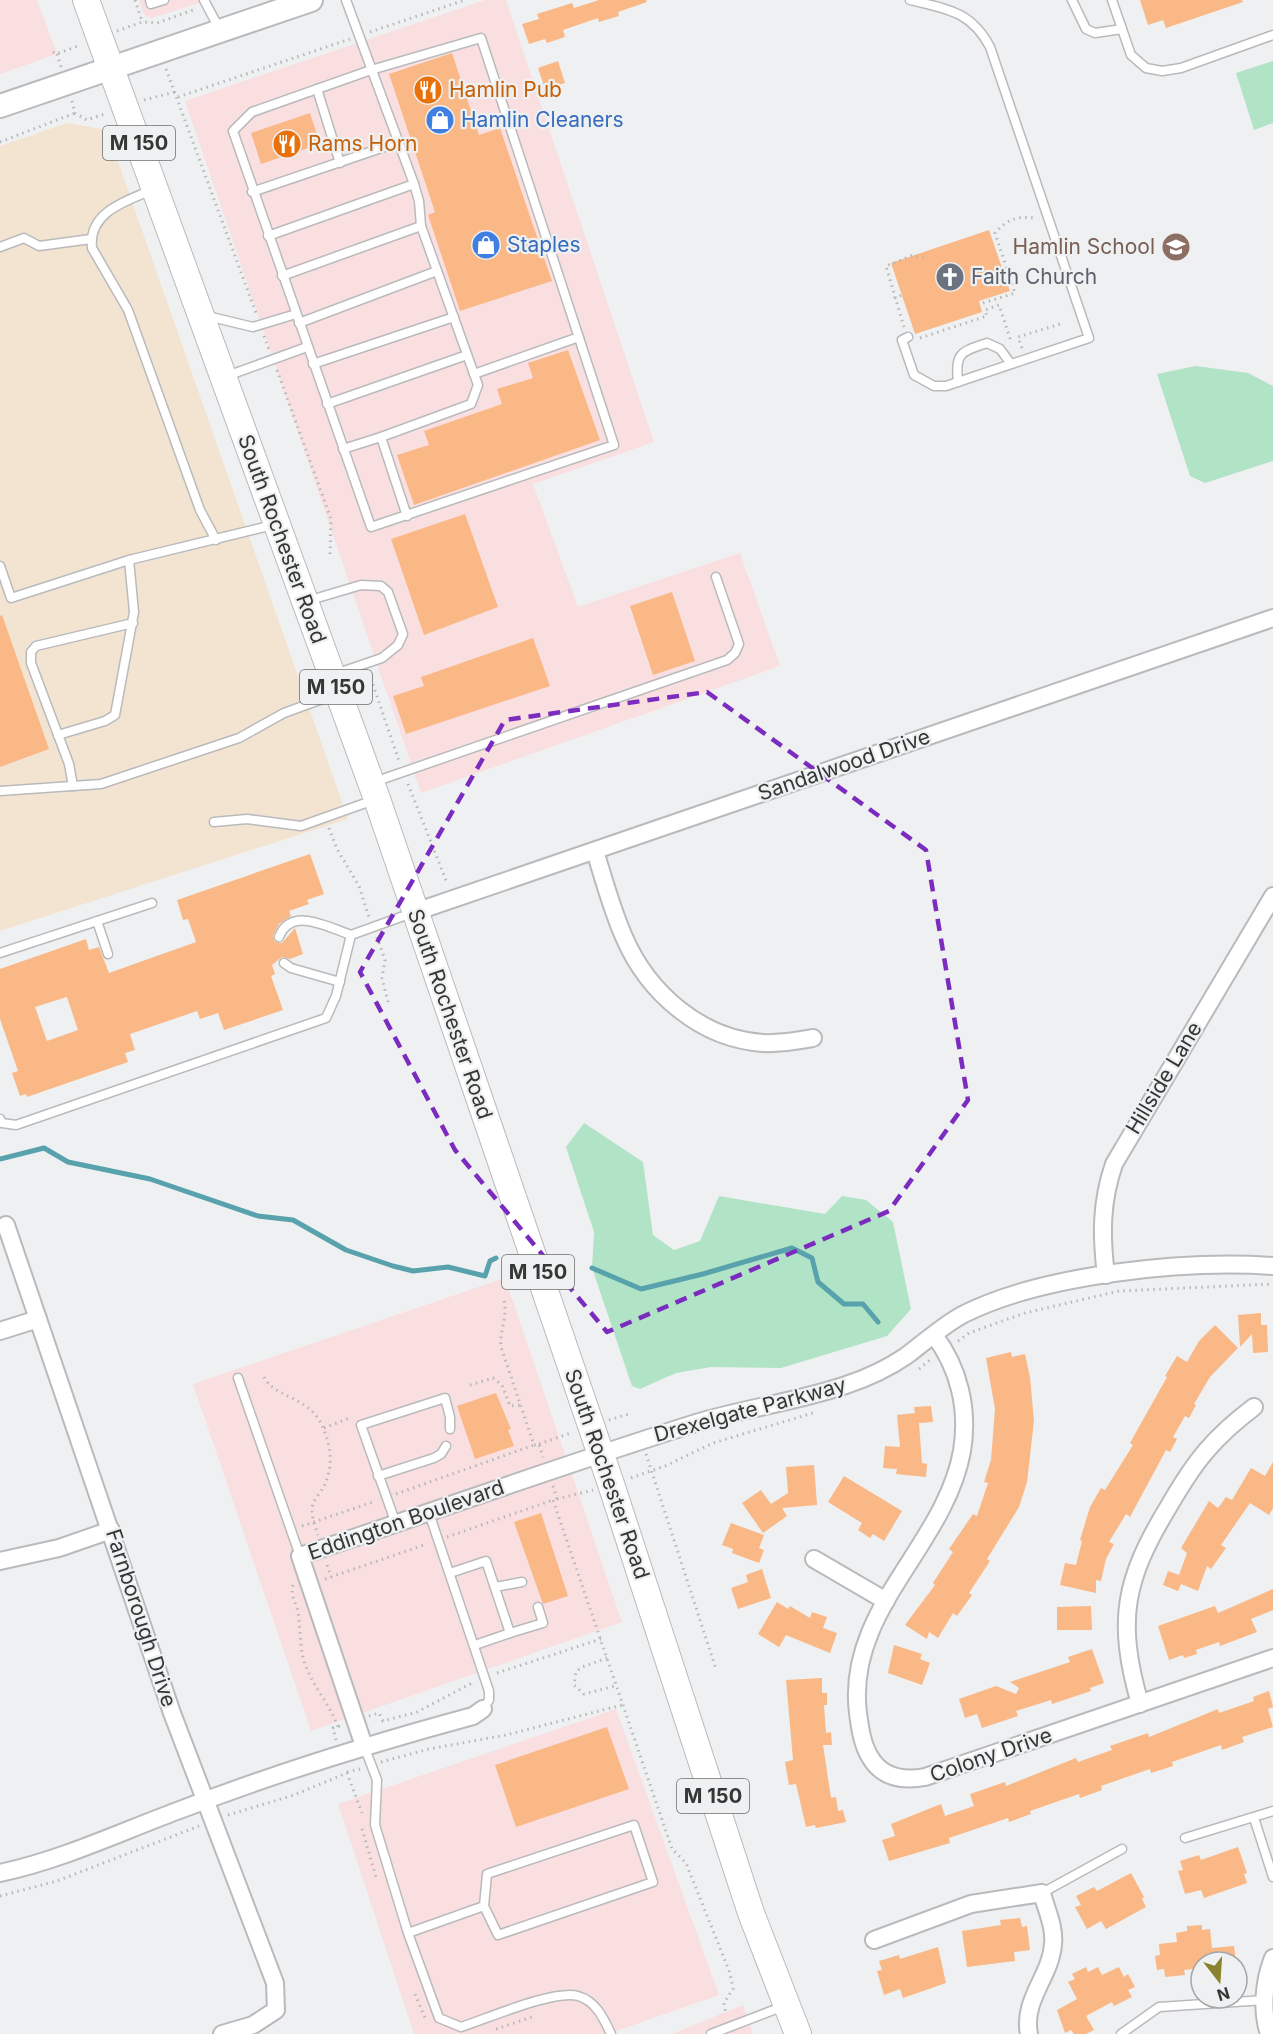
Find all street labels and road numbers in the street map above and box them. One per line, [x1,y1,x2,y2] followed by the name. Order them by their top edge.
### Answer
[103,126,175,160] road number: M 150
[233,431,332,647] street label: South Rochester Road
[300,670,372,704] road number: M 150
[755,723,933,806] street label: Sandalwood Drive
[403,905,498,1122] street label: South Rochester Road
[1120,1017,1207,1138] street label: Hillside Lane
[502,1255,574,1289] road number: M 150
[560,1365,655,1582] street label: South Rochester Road
[651,1372,849,1447] street label: Drexelgate Parkway
[304,1474,507,1565] street label: Eddington Boulevard
[101,1526,182,1710] street label: Farnborough Drive
[926,1722,1055,1787] street label: Colony Drive
[677,1779,749,1813] road number: M 150

